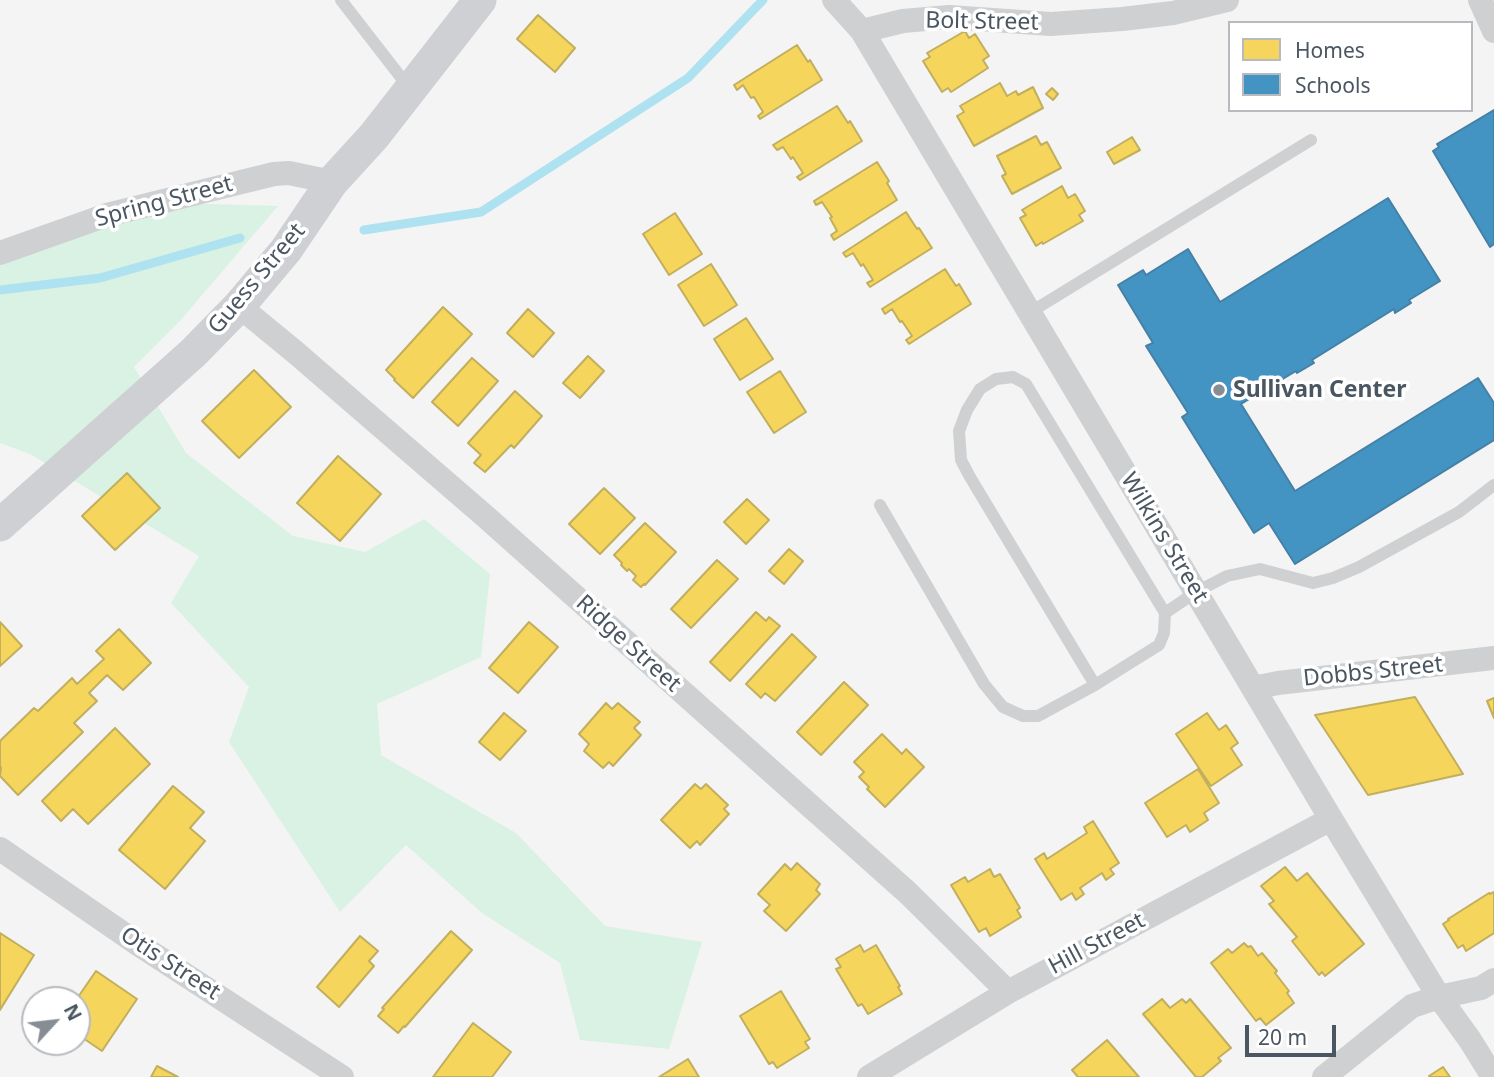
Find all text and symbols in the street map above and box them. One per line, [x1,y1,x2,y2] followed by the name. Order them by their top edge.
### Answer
[925,7,1039,37] street label: Bolt Street
[1228,21,1473,112] legend
[1295,36,1365,64] text: Homes
[1295,71,1370,99] text: Schools
[92,170,236,234] street label: Spring Street
[203,218,311,340] street label: Guess Street
[1233,376,1406,404] place label: Sullivan Center
[1211,382,1227,398] marker: Sullivan Center
[1114,468,1214,608] street label: Wilkins Street
[570,590,686,698] street label: Ridge Street
[1302,651,1444,693] street label: Dobbs Street
[1044,907,1150,981] street label: Hill Street
[115,922,225,1006] street label: Otis Street
[21,986,91,1056] north arrow
[58,1000,88,1025] text: N
[1249,1010,1340,1054] scale bar
[1258,1023,1307,1051] text: 20 m

